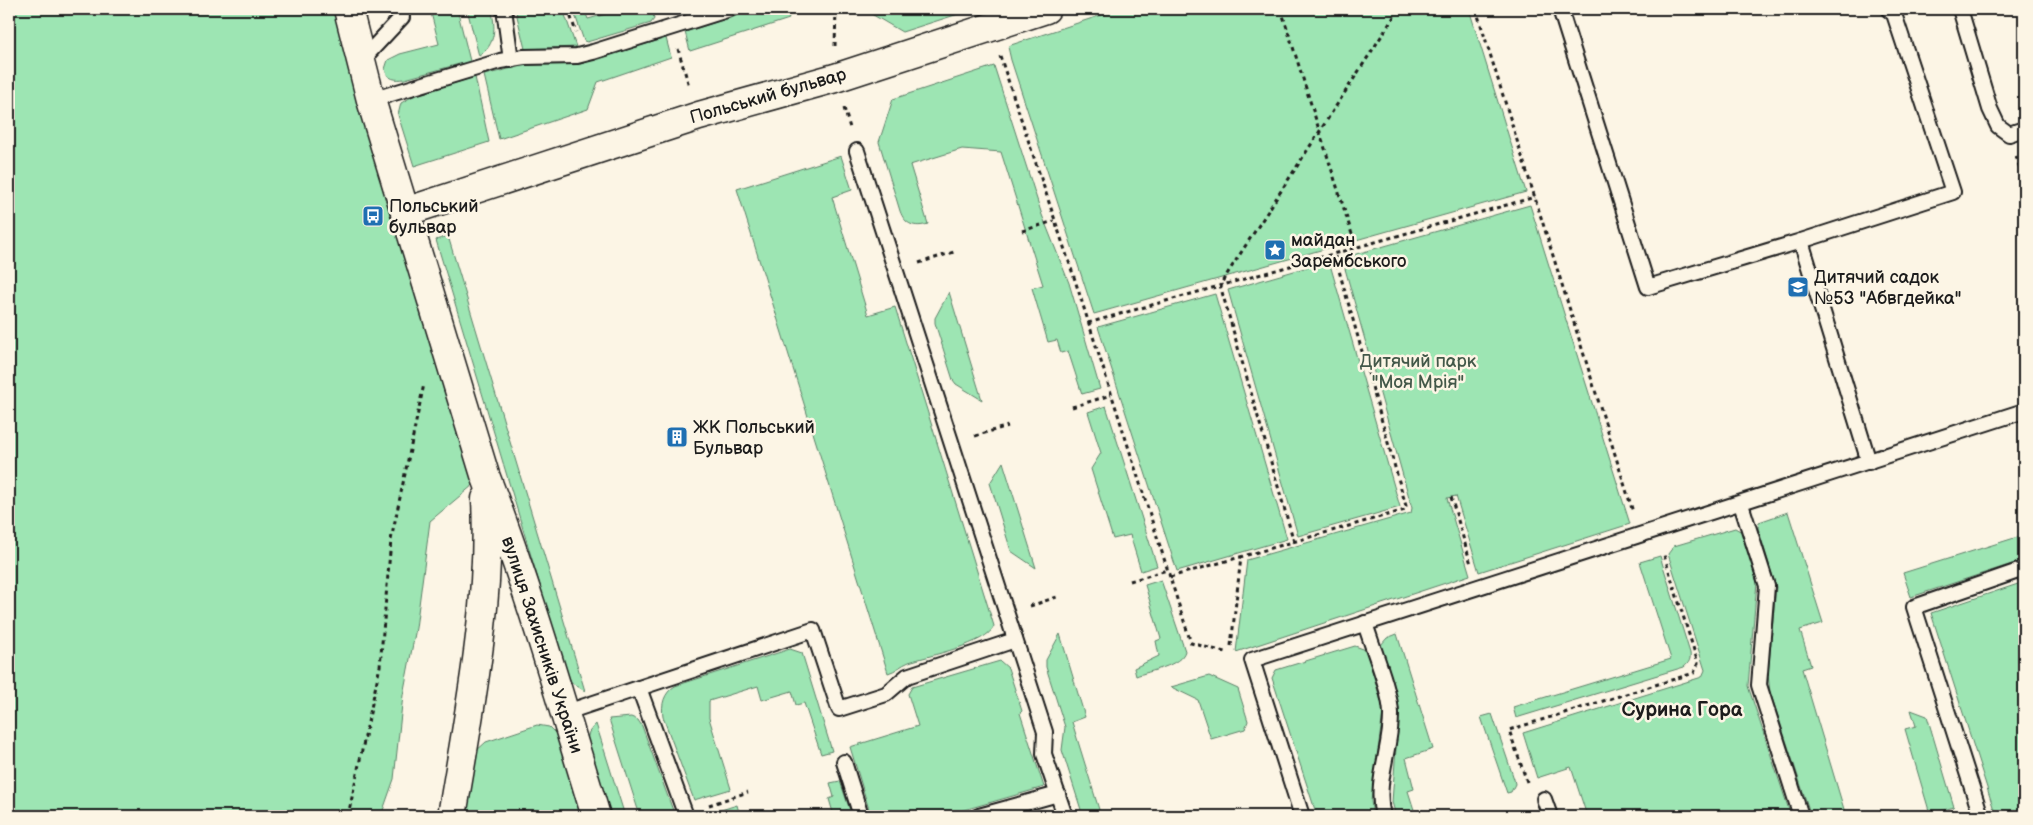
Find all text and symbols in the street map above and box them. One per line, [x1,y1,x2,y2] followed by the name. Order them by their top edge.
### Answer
[687,64,849,128] street label: Польський бульвар
[389,196,478,238] place label: Польський бульвар
[361,204,385,228] bus stop icon: Польський бульвар
[1291,230,1407,272] place label: майдан Зарембського
[1263,238,1287,262] place icon: майдан Зарембського
[1814,267,1961,309] place label: Дитячий садок №53 "Абвгдейка"
[1786,275,1810,299] school or university icon: Дитячий садок №53 "Абвгдейка"
[1360,351,1477,393] park label: Дитячий парк "Моя Мрія"
[693,417,815,459] place label: ЖК Польський Бульвар
[665,425,689,449] building icon: ЖК Польський Бульвар
[497,534,587,756] street label: вулиця Захисників України
[1622,698,1743,722] district label: Сурина Гора

